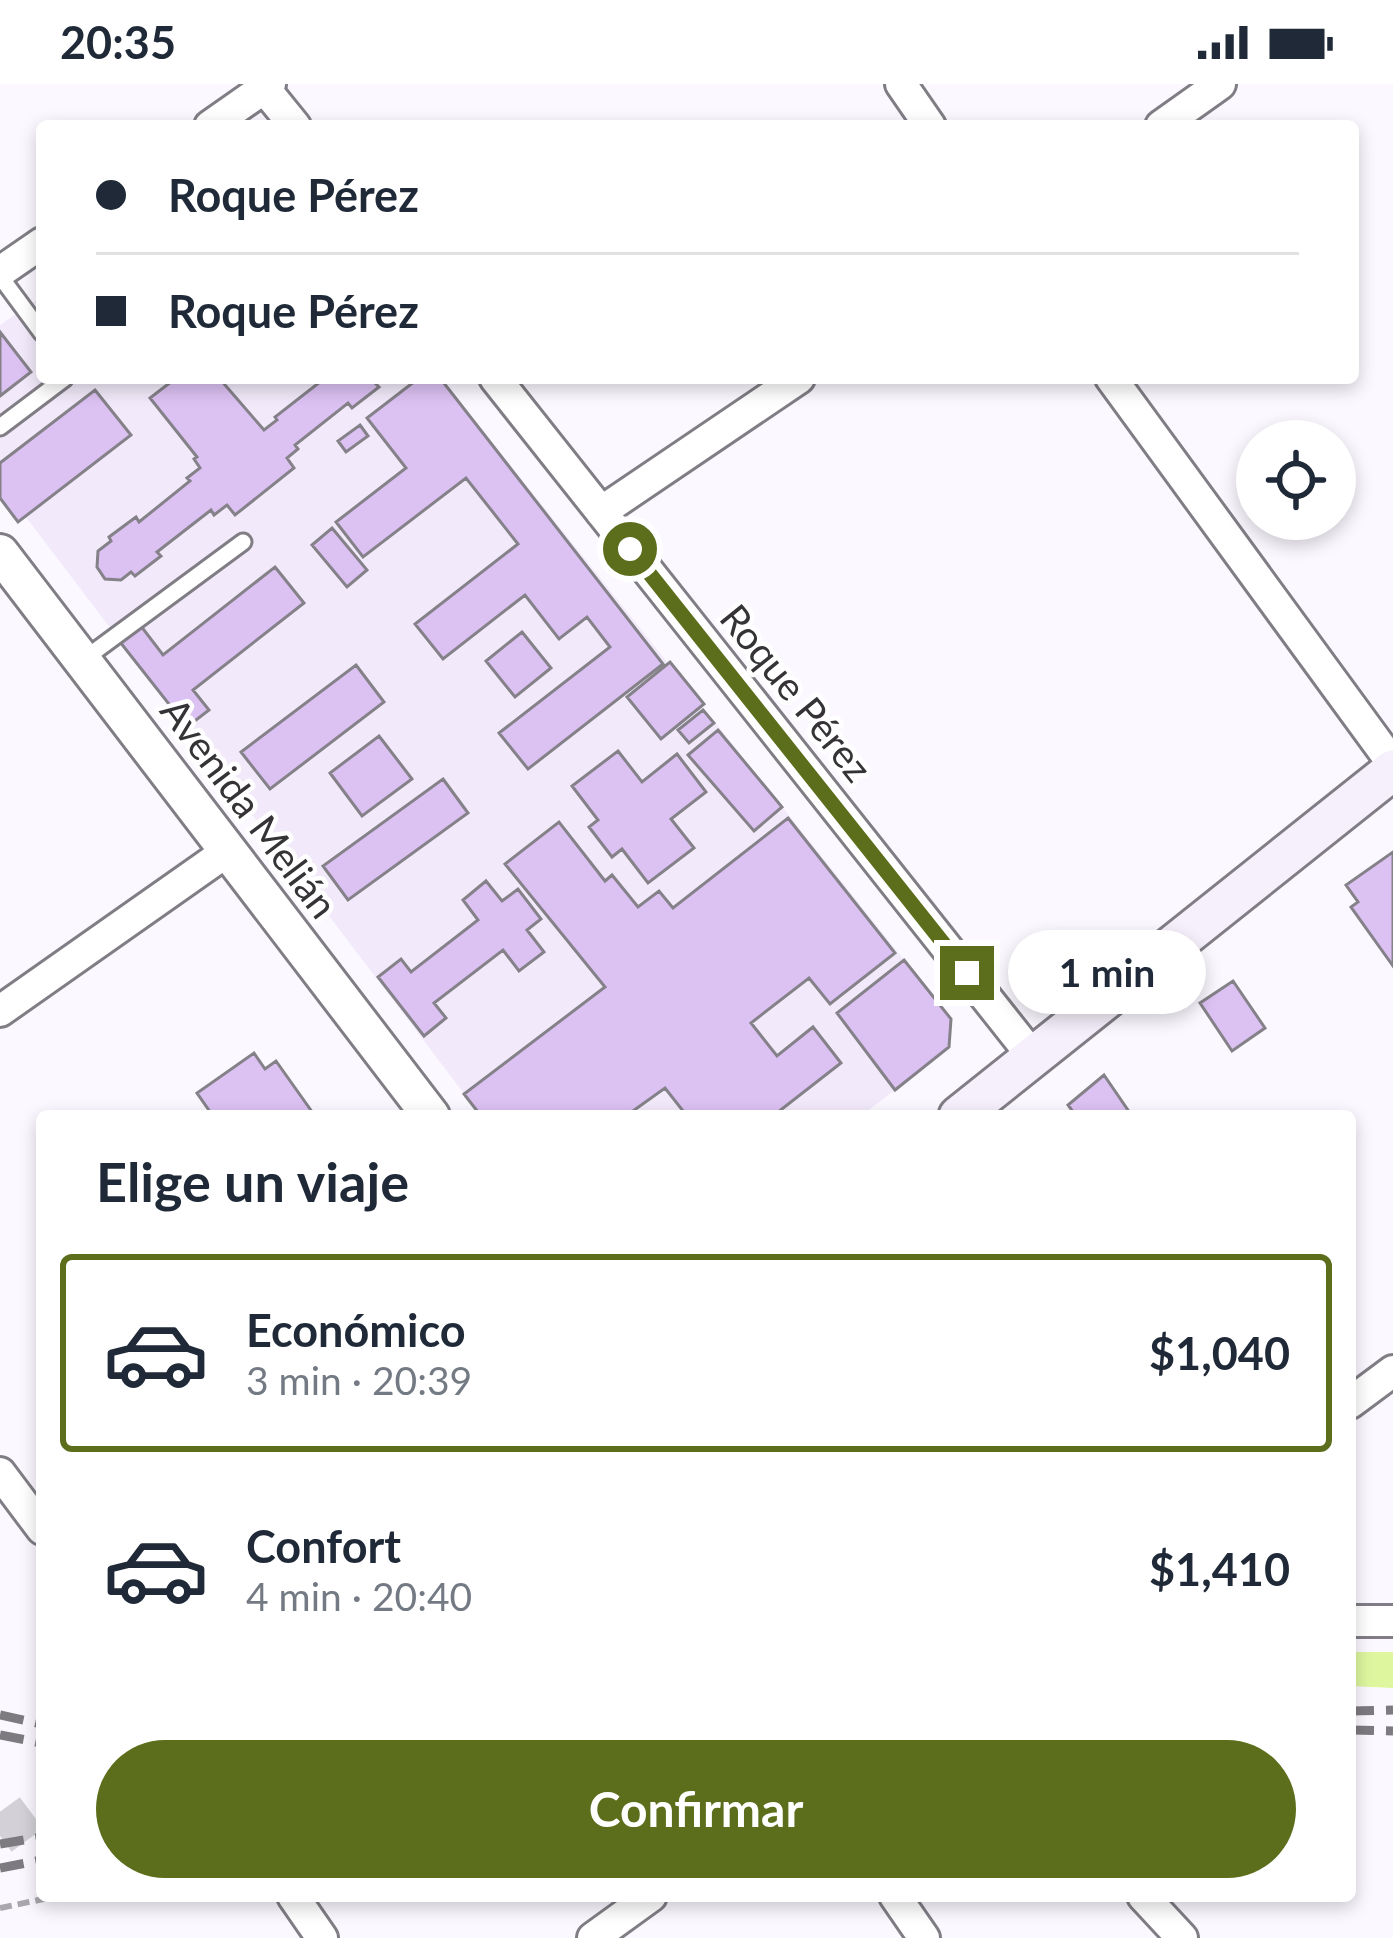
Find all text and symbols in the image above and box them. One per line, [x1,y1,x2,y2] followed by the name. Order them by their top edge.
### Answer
[60,15,176,69] text: 20:35
[168,168,419,222] text: Roque Pérez
[168,284,419,338] text: Roque Pérez
[1236,420,1356,540] map controls
[1236,420,1356,540] button: locate
[603,522,657,576] route start
[712,595,882,790] street label: Roque Pérez
[152,688,347,926] street label: Avenida Melián
[1009,931,1207,1015] callout: 1 min
[940,946,994,1000] route end
[1059,949,1155,995] text: 1 min
[96,1149,409,1214] text: Elige un viaje
[102,1299,210,1407] icon: car
[246,1303,466,1357] text: Económico
[1149,1326,1290,1380] text: $1,040
[246,1357,472,1403] text: 3 min · 20:39
[102,1515,210,1623] icon: car
[246,1519,401,1573] text: Confort
[1149,1542,1290,1596] text: $1,410
[246,1573,472,1619] text: 4 min · 20:40
[96,1740,1296,1878] button: Confirmar

